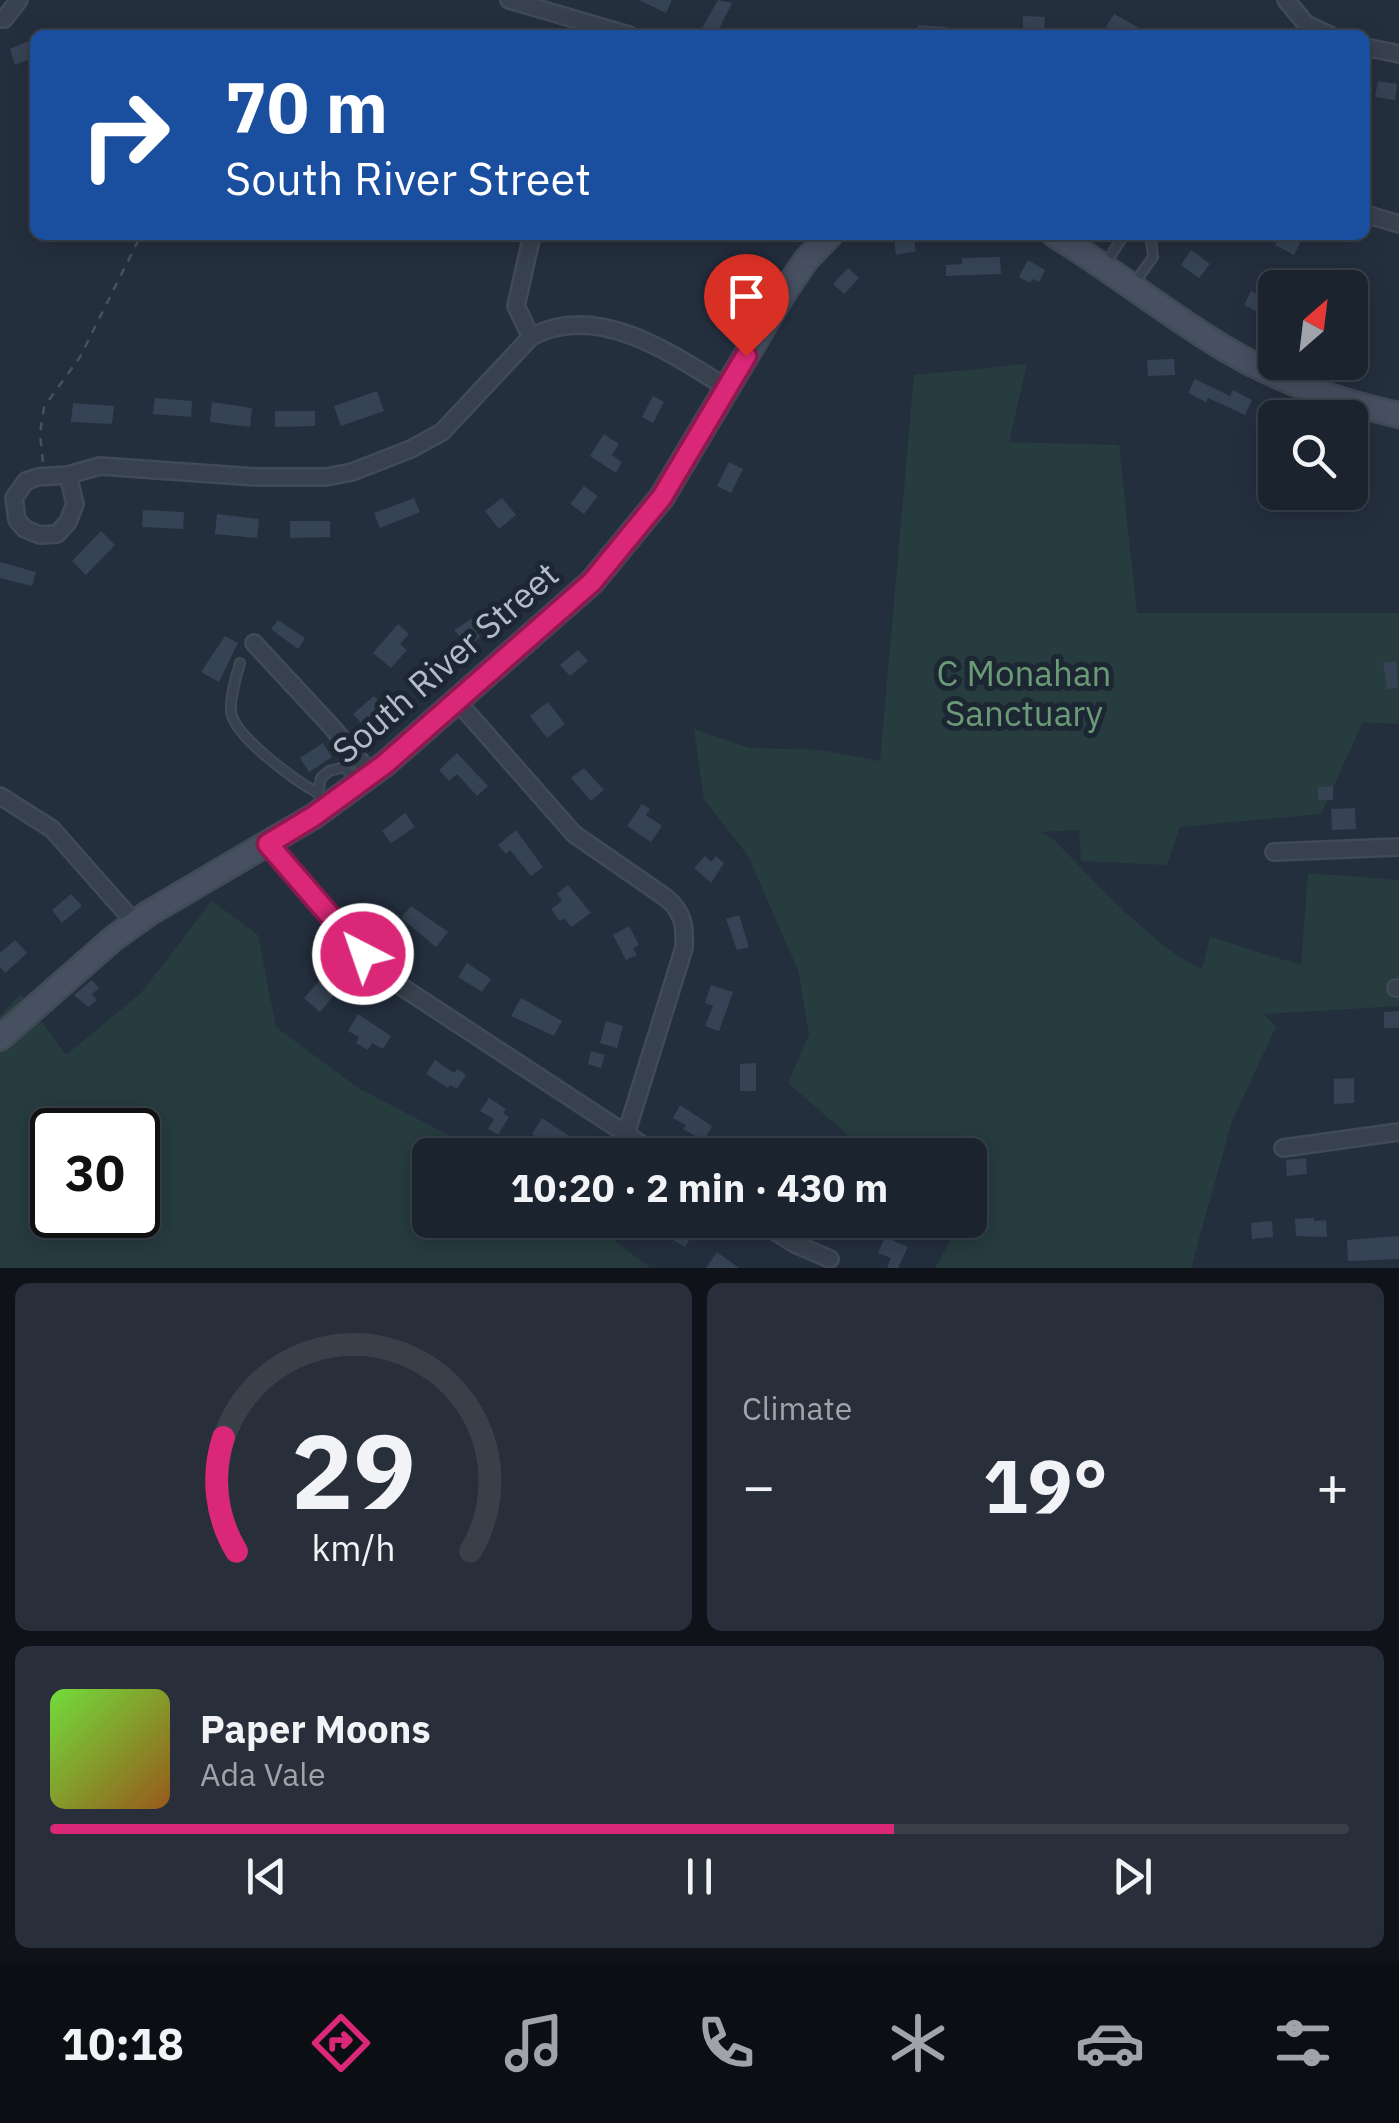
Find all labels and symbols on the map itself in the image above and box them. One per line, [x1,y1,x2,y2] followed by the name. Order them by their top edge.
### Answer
[704,254,789,357] pin
[1258,270,1368,380] north arrow
[322,551,568,773] street label: South River Street
[936,650,1112,736] park label: C Monahan Sanctuary
[311,902,415,1006] position arrow
[30,1108,160,1238] speed limit sign: 30

